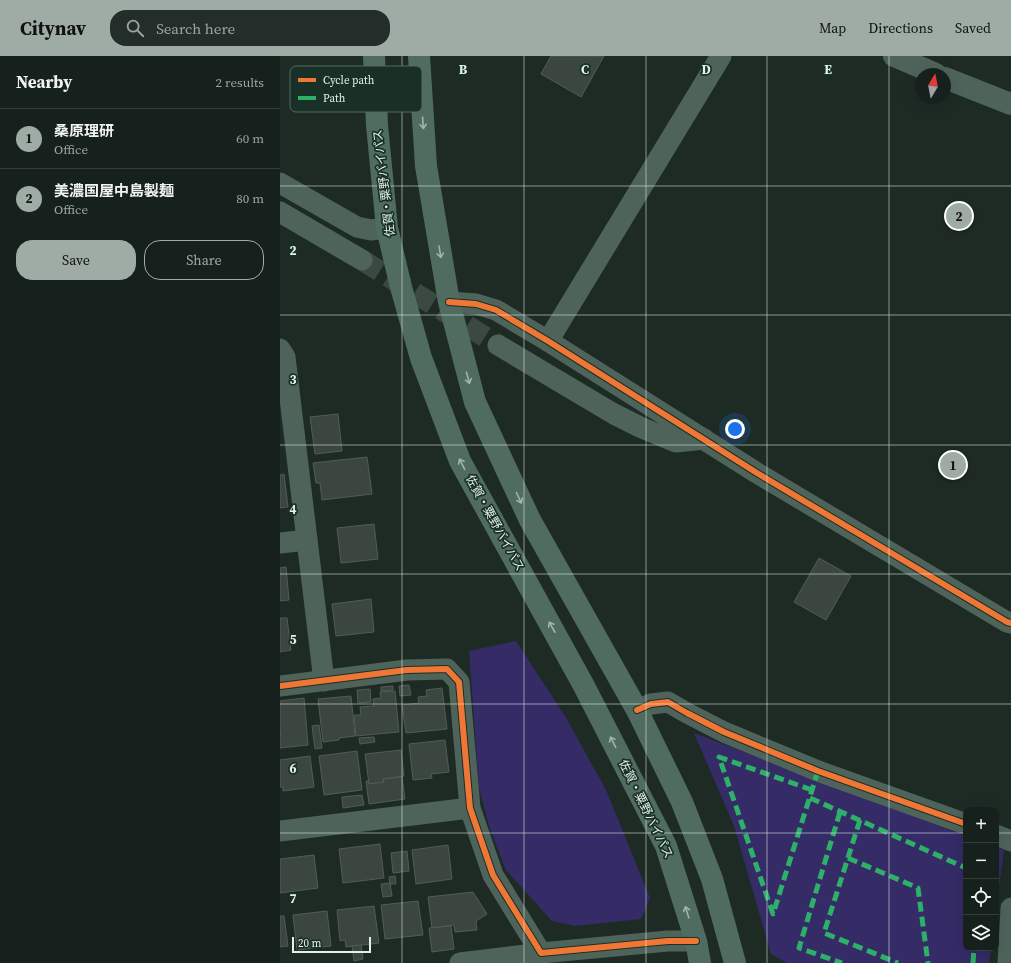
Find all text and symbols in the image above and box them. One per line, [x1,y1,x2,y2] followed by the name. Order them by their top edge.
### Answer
[110,10,390,46] search box
[20,15,86,41] text: Citynav
[124,17,146,39] icon: search
[156,18,235,39] text: Search here
[819,18,846,38] text: Map
[868,18,933,38] text: Directions
[955,18,991,38] text: Saved
[459,61,468,78] text: B
[581,61,589,78] text: C
[701,61,711,78] text: D
[824,61,832,78] text: E
[290,66,422,112] legend
[915,68,951,104] north arrow
[16,70,72,94] text: Nearby
[323,73,375,88] text: Cycle path
[216,74,264,91] text: 2 results
[323,91,346,106] text: Path
[420,116,427,129] one-way arrow
[54,120,114,141] text: 桑原理研
[369,129,399,237] street label: 佐賀・粟野バイパス
[25,130,33,147] text: 1
[236,130,264,147] text: 60 m
[54,141,88,158] text: Office
[54,180,174,201] text: 美濃国屋中島製麺
[25,190,33,207] text: 2
[236,190,264,207] text: 80 m
[54,201,88,218] text: Office
[946,201,972,231] pin: 2
[16,240,136,280] button: Save
[144,240,264,280] button: Share
[289,242,297,259] text: 2
[436,245,444,258] one-way arrow
[289,371,297,388] text: 3
[465,372,473,385] one-way arrow
[725,419,745,439] your location
[940,450,966,480] pin: 1
[458,458,466,470] one-way arrow
[462,472,528,574] street label: 佐賀・粟野バイパス
[516,491,523,503] one-way arrow
[289,501,297,518] text: 4
[548,621,555,633] one-way arrow
[289,631,297,648] text: 5
[609,736,616,748] one-way arrow
[615,757,677,861] street label: 佐賀・粟野バイパス
[289,760,297,777] text: 6
[963,807,999,951] map controls
[963,807,999,843] button: +
[963,843,999,879] button: −
[963,879,999,915] button: locate
[289,890,297,907] text: 7
[682,906,690,918] one-way arrow
[963,915,999,951] button: layers
[292,935,371,954] scale bar
[298,936,321,951] text: 20 m

